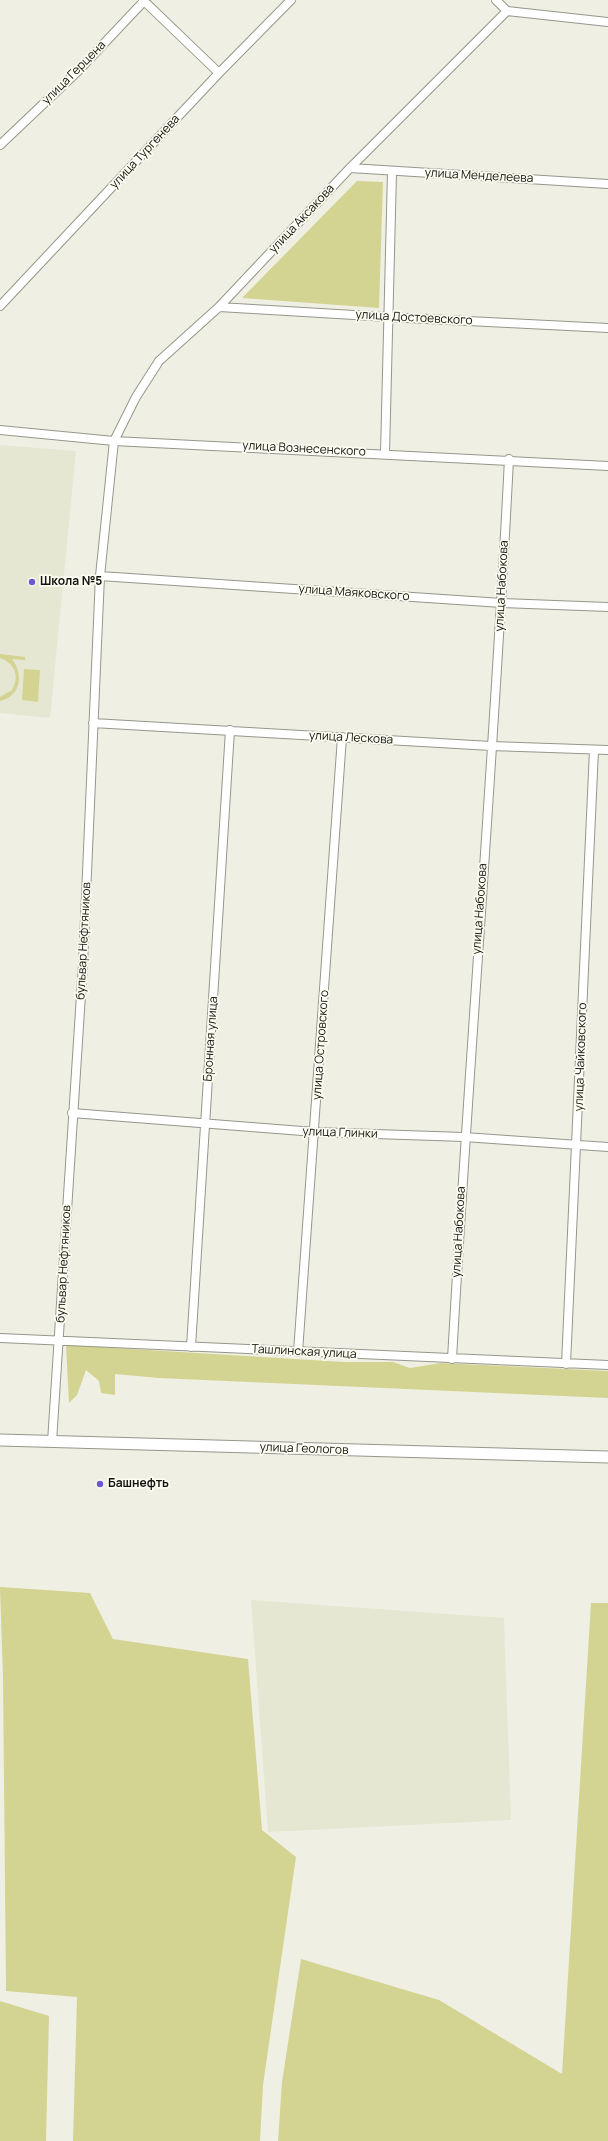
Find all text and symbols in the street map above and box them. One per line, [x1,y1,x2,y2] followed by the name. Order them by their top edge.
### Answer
[39,38,109,108] street label: улица Герцена
[107,112,183,192] street label: улица Тургенева
[424,166,534,186] street label: улица Менделеева
[266,182,338,256] street label: улица Аксакова
[355,308,473,328] street label: улица Достоевского
[242,439,366,459] street label: улица Вознесенского
[492,540,512,632] street label: улица Набокова
[40,575,102,589] place label: Школа №5
[27,577,37,587] marker: Школа №5
[298,582,410,604] street label: улица Маяковского
[308,729,394,747] street label: улица Лескова
[470,863,490,955] street label: улица Набокова
[74,882,94,1000] street label: бульвар Нефтяников
[310,989,332,1101] street label: улица Островского
[201,996,221,1082] street label: Бронная улица
[572,1002,590,1112] street label: улица Чайковского
[302,1124,378,1142] street label: улица Глинки
[449,1186,469,1278] street label: улица Набокова
[54,1205,74,1323] street label: бульвар Нефтяников
[251,1342,357,1362] street label: Ташлинская улица
[259,1440,349,1458] street label: улица Геологов
[108,1477,169,1491] place label: Башнефть
[95,1479,105,1489] marker: Башнефть

